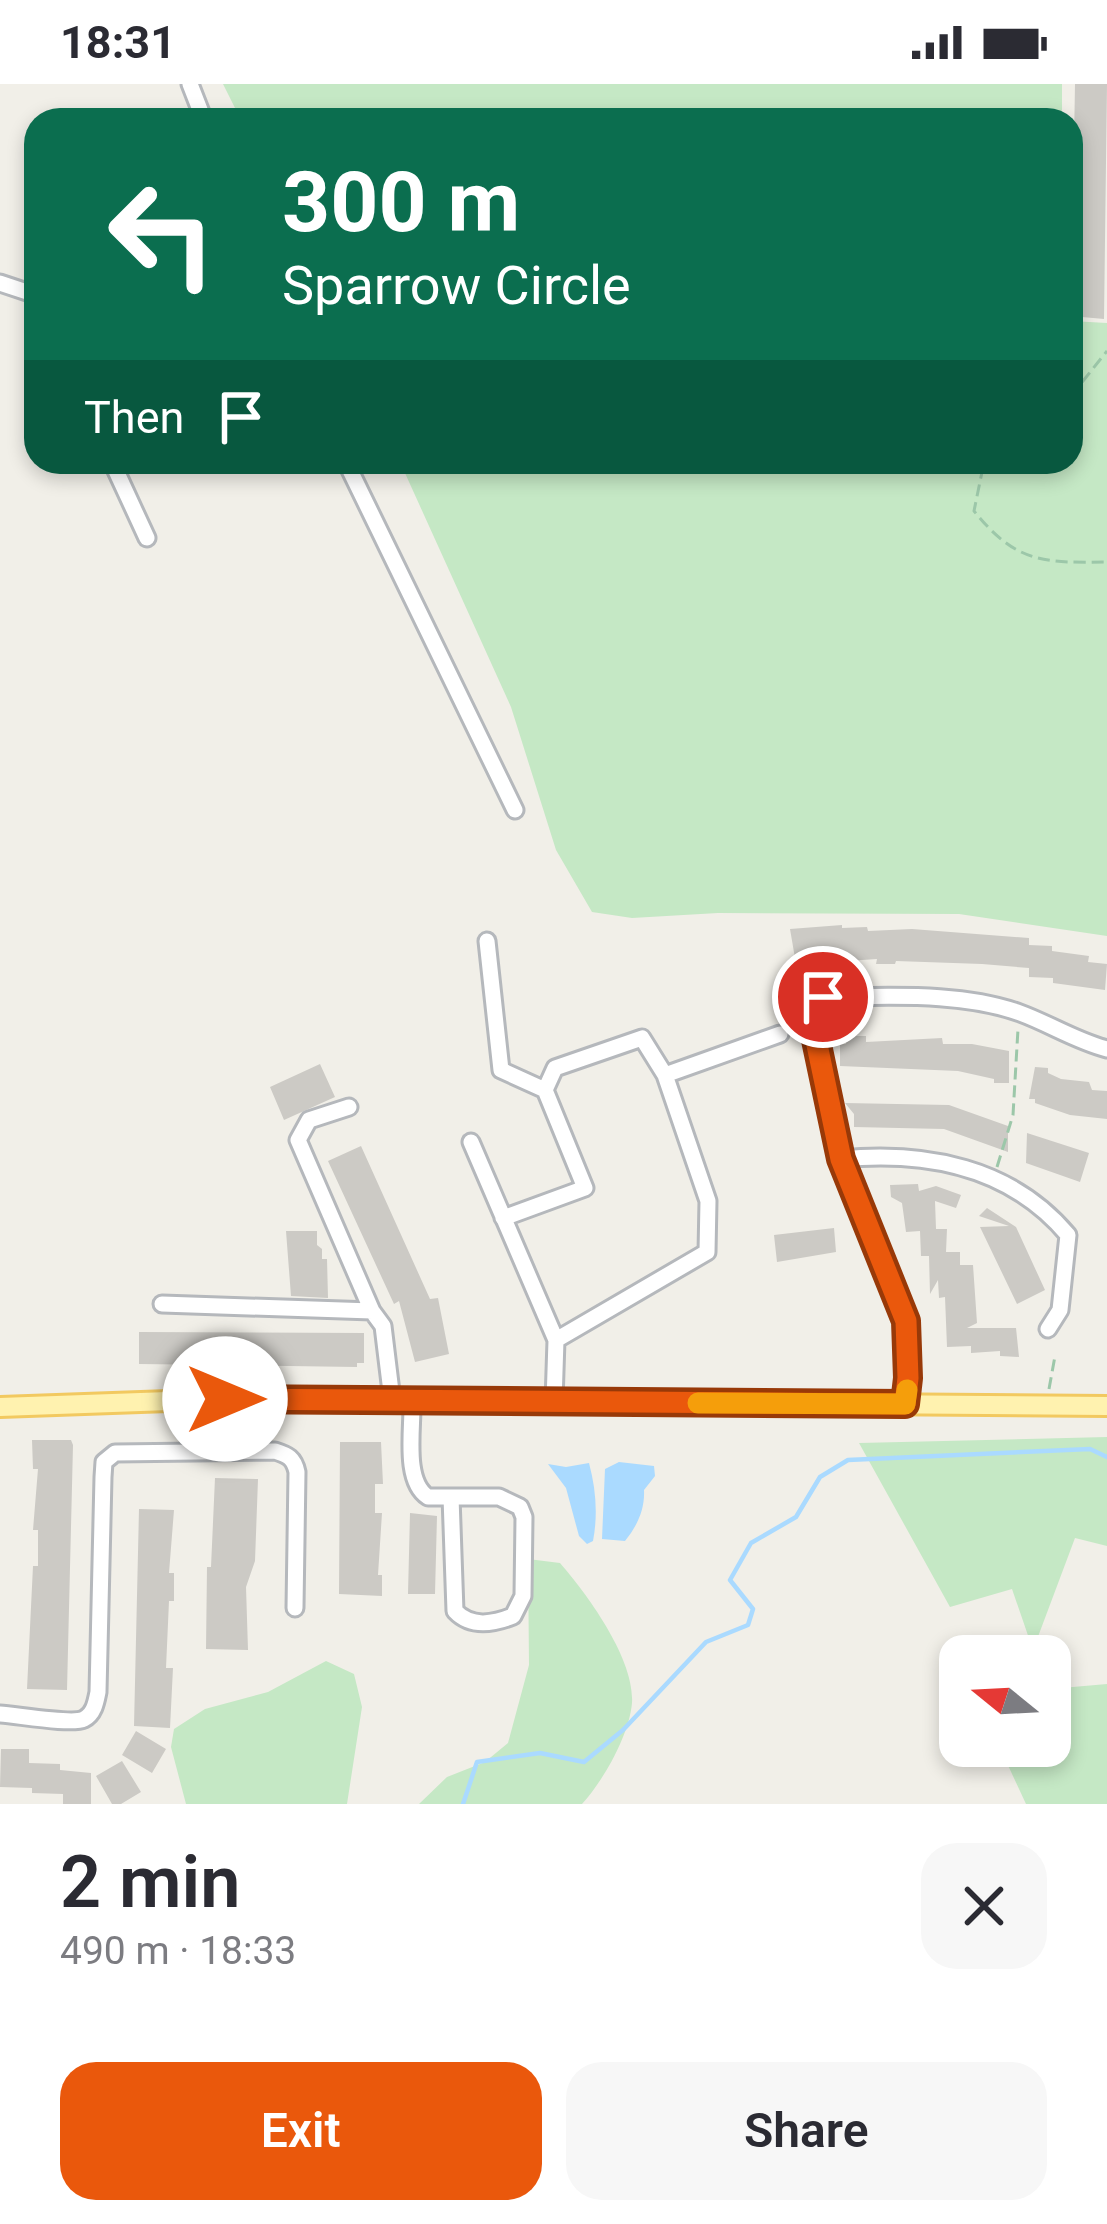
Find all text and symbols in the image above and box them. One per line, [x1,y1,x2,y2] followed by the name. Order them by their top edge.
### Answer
[60,16,176,69] text: 18:31
[282,153,520,252] text: 300 m
[84,156,240,312] icon: left
[282,254,631,317] text: Sparrow Circle
[208,384,274,450] icon: arrive
[84,391,184,444] text: Then
[772,946,874,1048] pin
[790,964,856,1030] icon: arrive
[162,1336,288,1462] position arrow
[939,1635,1071,1767] north arrow
[939,1635,1071,1767] map controls
[60,1840,241,1925] text: 2 min
[921,1843,1047,1969] button: close
[60,1928,296,1974] text: 490 m · 18:33
[60,2062,542,2200] button: Exit
[566,2062,1047,2200] button: Share

